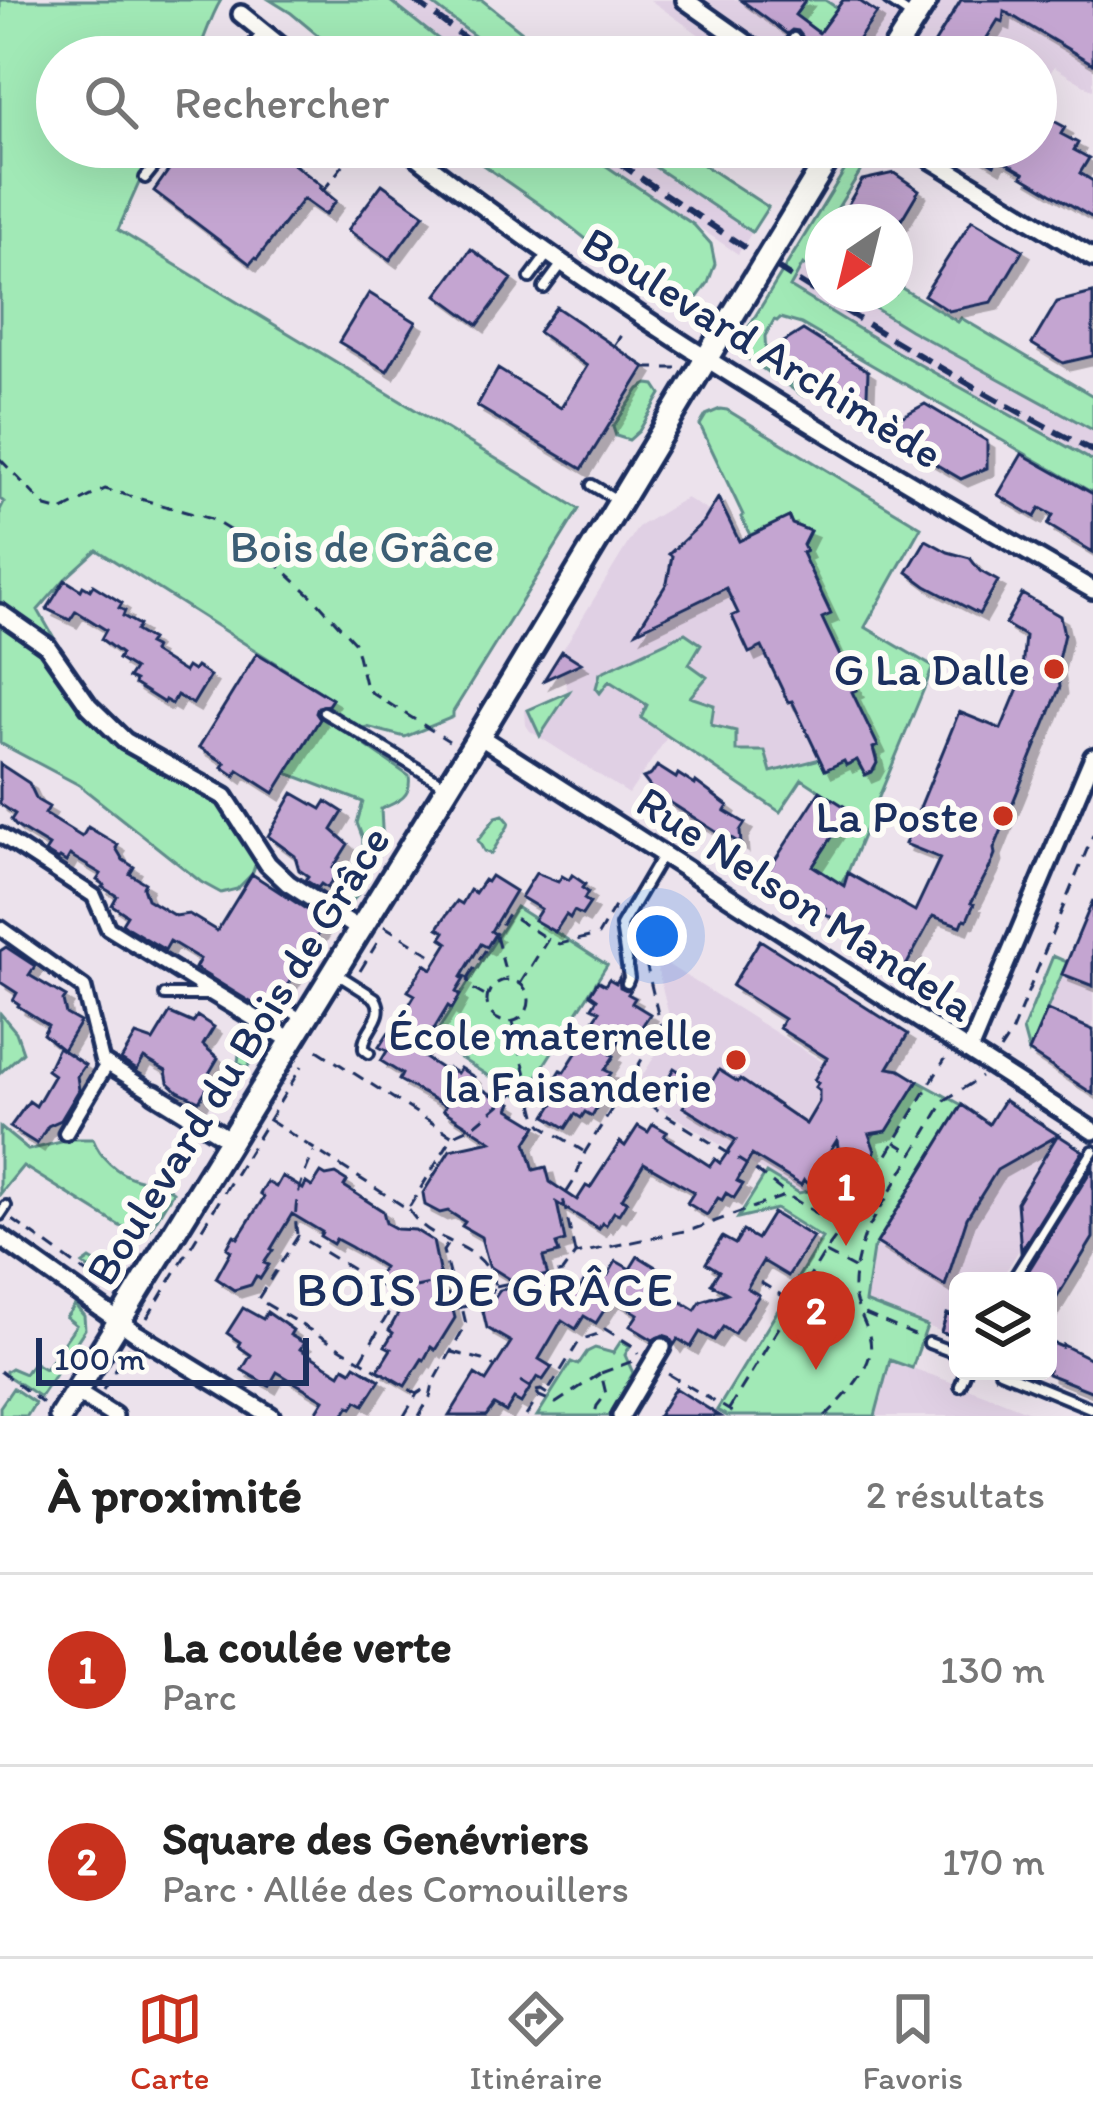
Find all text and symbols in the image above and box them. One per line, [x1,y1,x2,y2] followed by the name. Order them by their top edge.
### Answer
[36,36,1057,168] search box
[78,69,144,135] icon: search
[174,75,389,129] text: Rechercher
[805,204,913,312] north arrow
[573,214,953,480] street label: Boulevard Archimède
[230,519,494,573] park label: Bois de Grâce
[833,642,1030,696] place label: G La Dalle
[1041,656,1067,682] marker: G La Dalle
[627,774,985,1032] street label: Rue Nelson Mandela
[816,789,979,843] place label: La Poste
[990,803,1016,829] marker: La Poste
[73,815,401,1295] street label: Boulevard du Bois de Grâce
[627,906,687,966] your location
[388,1007,712,1113] place label: École maternelle la Faisanderie
[723,1047,749,1073] marker: École maternelle la Faisanderie
[807,1147,885,1246] pin: 1
[296,1260,676,1318] district label: BOIS DE GRÂCE
[777,1271,855,1370] pin: 2
[949,1272,1057,1380] map controls
[949,1272,1057,1380] button: layers
[36,1332,309,1385] scale bar
[54,1339,145,1378] text: 100 m
[48,1464,302,1525] text: À proximité
[866,1471,1045,1518] text: 2 résultats
[162,1619,452,1673] text: La coulée verte
[78,1646,96,1693] text: 1
[940,1646,1045,1693] text: 130 m
[162,1673,237,1720] text: Parc
[162,1811,589,1865] text: Square des Genévriers
[77,1838,97,1885] text: 2
[942,1838,1045,1885] text: 170 m
[162,1865,629,1912] text: Parc · Allée des Cornouillers
[130,1986,210,2097] tab: Carte
[469,1986,603,2097] tab: Itinéraire
[862,1986,963,2097] tab: Favoris

